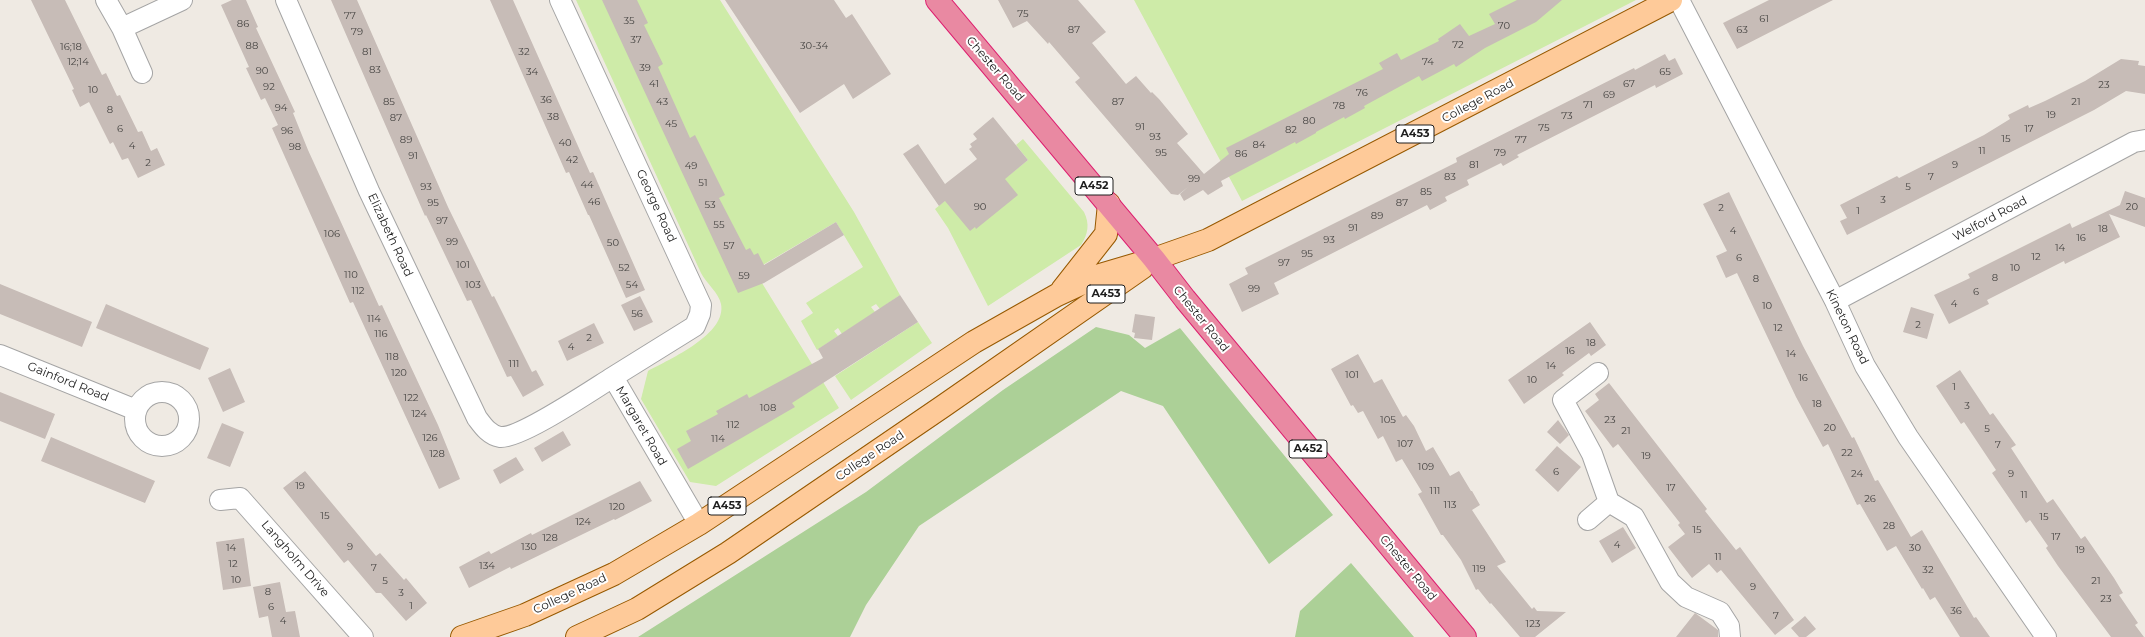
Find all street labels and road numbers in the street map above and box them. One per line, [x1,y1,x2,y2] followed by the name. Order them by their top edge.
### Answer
[963,34,1027,104] street label: Chester Road
[1440,76,1516,126] street label: College Road
[1396,125,1434,143] road number: A453
[633,167,679,245] street label: George Road
[1075,177,1113,195] road number: A452
[364,191,416,279] street label: Elizabeth Road
[1950,193,2030,245] street label: Welford Road
[1170,283,1232,355] street label: Chester Road
[1087,285,1125,303] road number: A453
[1823,287,1871,367] street label: Kineton Road
[25,359,111,405] street label: Gainford Road
[612,384,670,468] street label: Margaret Road
[833,428,907,484] street label: College Road
[1289,440,1327,458] road number: A452
[708,497,746,515] road number: A453
[258,518,332,600] street label: Langholm Drive
[1376,532,1440,604] street label: Chester Road
[531,571,609,617] street label: College Road

